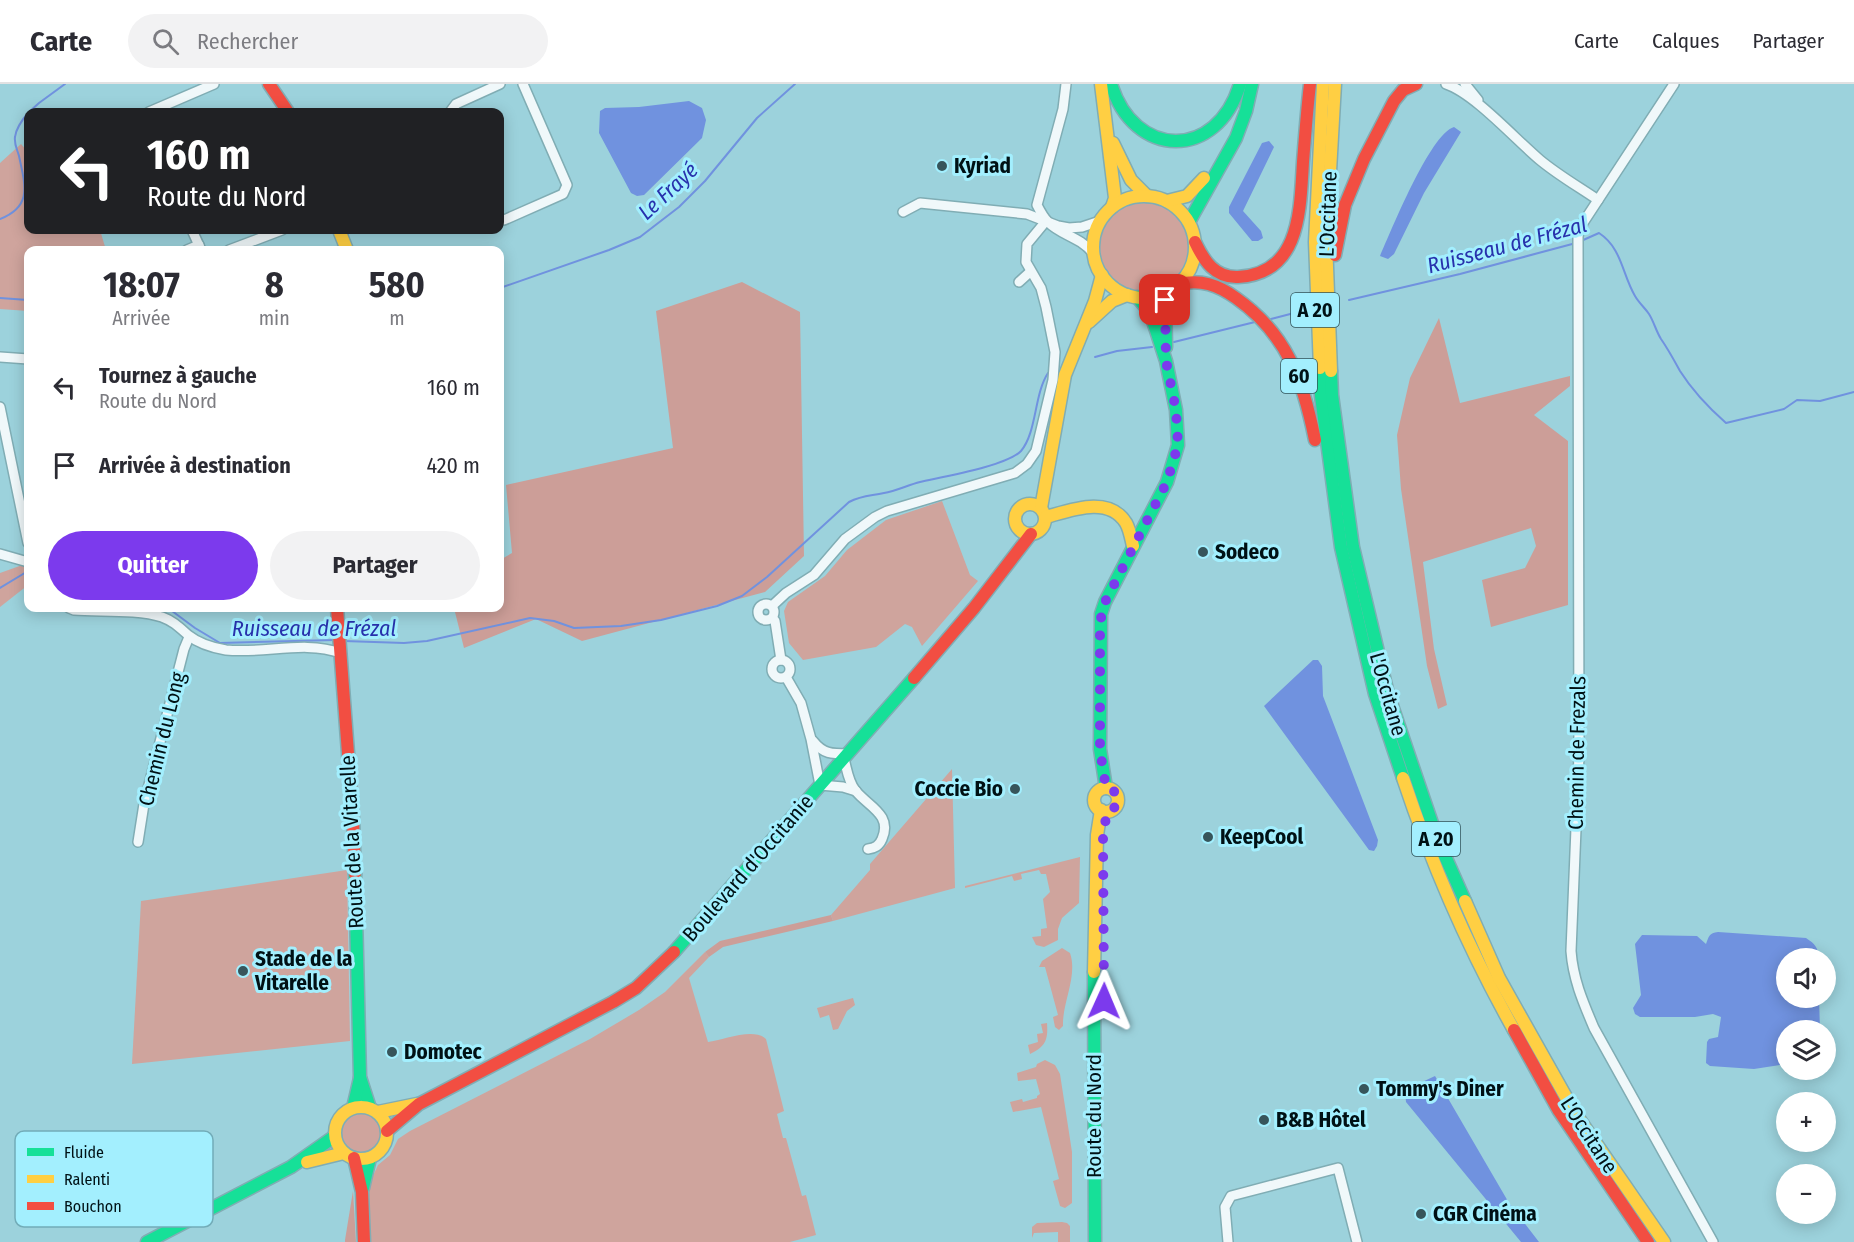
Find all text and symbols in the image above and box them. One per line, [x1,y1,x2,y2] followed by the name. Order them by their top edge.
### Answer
[128,14,548,68] search box
[30,25,92,58] text: Carte
[149,25,182,58] icon: search
[197,28,298,55] text: Rechercher
[1574,28,1619,54] text: Carte
[1652,28,1719,54] text: Calques
[1752,28,1824,54] text: Partager
[147,130,250,180] text: 160 m
[48,132,126,210] icon: left
[954,153,1011,179] place label: Kyriad
[632,157,704,225] water label: Le Frayé
[935,159,949,173] marker: Kyriad
[1314,171,1342,257] street label: L'Occitane
[147,181,306,213] text: Route du Nord
[1424,211,1590,279] water label: Ruisseau de Frézal
[103,263,180,307] text: 18:07
[265,263,284,307] text: 8
[369,263,425,307] text: 580
[1139,274,1190,325] pin
[1148,283,1181,316] icon: arrive
[1291,293,1339,327] road number: A 20
[112,306,170,330] text: Arrivée
[259,306,290,330] text: min
[389,306,405,330] text: m
[1281,359,1317,393] road number: 60
[99,362,257,389] text: Tournez à gauche
[48,371,81,404] icon: left
[427,374,480,401] text: 160 m
[99,389,217,413] text: Route du Nord
[48,449,81,482] icon: arrive
[99,452,291,479] text: Arrivée à destination
[426,452,480,479] text: 420 m
[48,531,258,600] button: Quitter
[270,531,480,600] button: Partager
[1215,539,1279,565] place label: Sodeco
[1196,545,1210,559] marker: Sodeco
[232,615,396,642] water label: Ruisseau de Frézal
[1364,649,1412,739] street label: L'Occitane
[133,669,191,809] street label: Chemin du Long
[1563,676,1591,830] street label: Chemin de Frezals
[334,755,370,929] street label: Route de la Vitarelle
[914,776,1003,802] place label: Coccie Bio
[1008,782,1022,796] marker: Coccie Bio
[677,789,819,947] street label: Boulevard d'Occitanie
[1412,822,1460,856] road number: A 20
[1220,824,1304,850] place label: KeepCool
[1201,830,1215,844] marker: KeepCool
[254,946,353,996] place label: Stade de la Vitarelle
[1776,948,1836,1224] map controls
[1776,948,1836,1008] button: sound
[236,964,250,978] marker: Stade de la Vitarelle
[1072,969,1136,1033] position arrow
[1776,1020,1836,1080] button: layers
[404,1039,483,1065] place label: Domotec
[385,1045,399,1059] marker: Domotec
[1081,1054,1107,1178] street label: Route du Nord
[1376,1076,1504,1102] place label: Tommy's Diner
[1357,1082,1371,1096] marker: Tommy's Diner
[1555,1092,1623,1178] street label: L'Occitane
[1776,1092,1836,1152] button: +
[1276,1107,1366,1133] place label: B&B Hôtel
[1257,1113,1271,1127] marker: B&B Hôtel
[15,1131,213,1227] legend
[64,1143,104,1162] text: Fluide
[1776,1164,1836,1224] button: −
[64,1170,110,1189] text: Ralenti
[64,1197,122,1216] text: Bouchon
[1433,1201,1537,1227] place label: CGR Cinéma
[1414,1207,1428,1221] marker: CGR Cinéma

